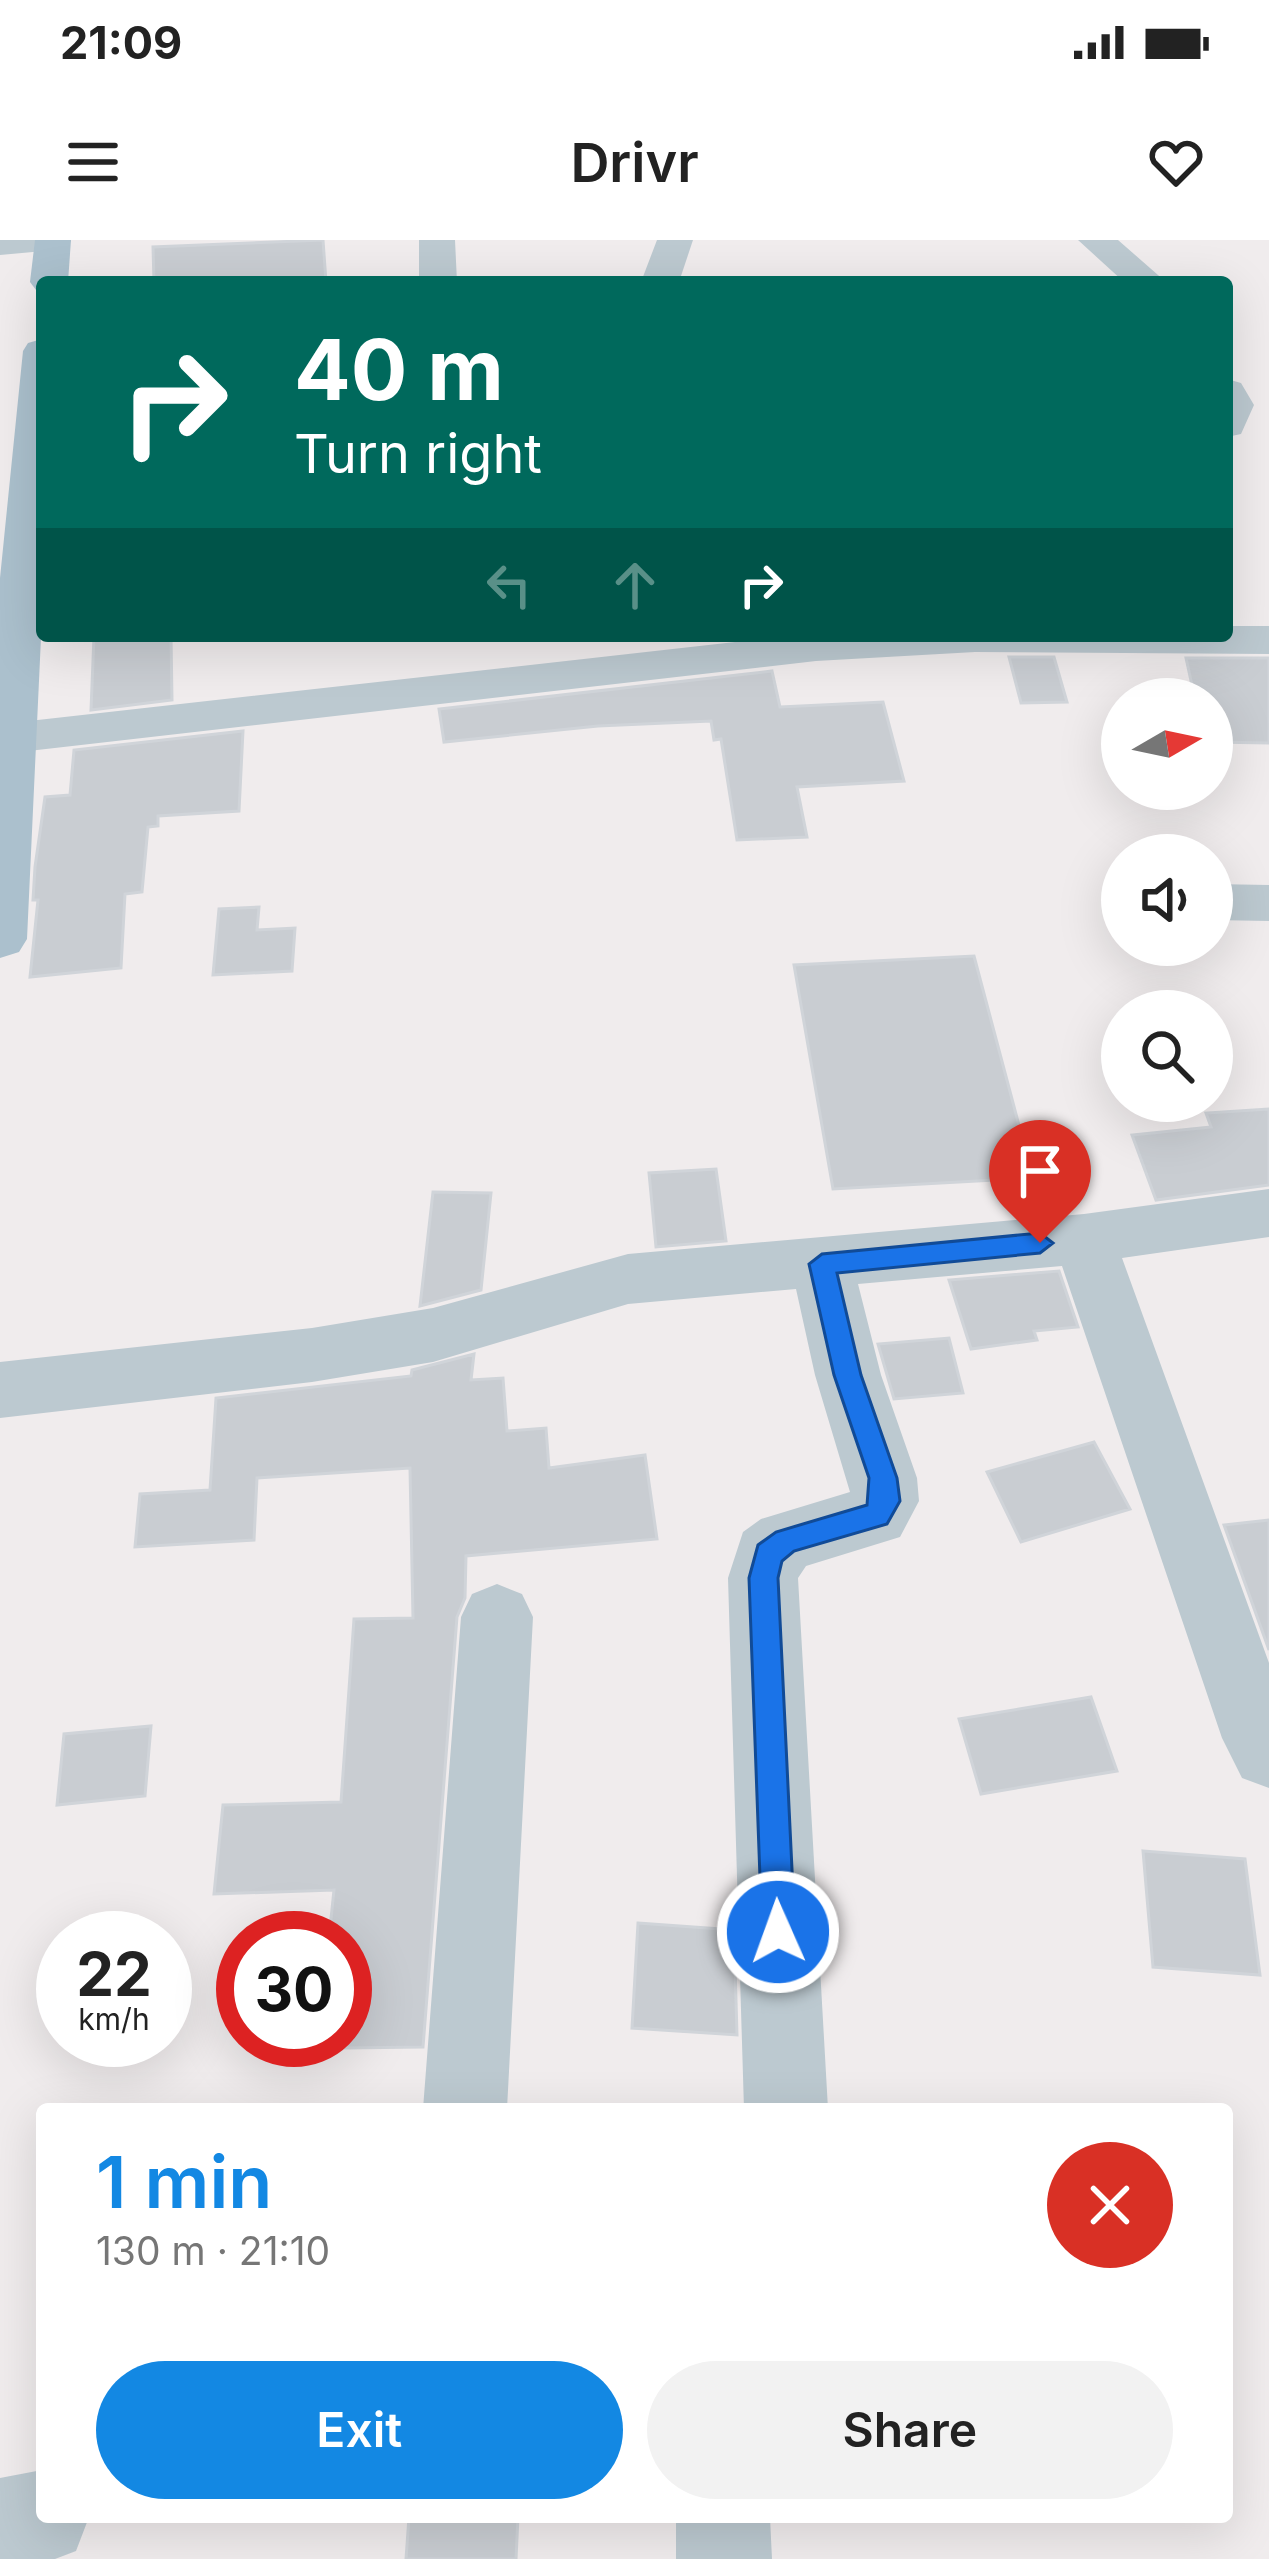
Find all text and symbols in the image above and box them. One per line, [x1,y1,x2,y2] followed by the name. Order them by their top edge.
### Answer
[60,15,182,70] text: 21:09
[60,129,126,195] icon: menu
[1143,129,1209,195] icon: heart
[570,130,699,195] text: Drivr
[294,319,504,420] text: 40 m
[96,324,252,480] icon: right
[294,421,542,486] text: Turn right
[476,552,542,618] icon: left
[602,552,668,618] icon: ahead
[728,552,794,618] icon: right
[1101,678,1233,810] north arrow
[1101,678,1233,1122] map controls
[1101,834,1233,966] button: sound
[1101,990,1233,1122] button: search
[989,1120,1091,1243] pin
[1007,1138,1073,1204] icon: arrive
[715,1869,841,1995] position arrow
[216,1911,372,2067] speed limit sign: 30
[76,1938,152,2010] text: 22
[78,2001,150,2037] text: km/h
[96,2138,272,2225] text: 1 min
[1047,2142,1173,2268] button: close
[96,2227,330,2274] text: 130 m · 21:10
[96,2361,623,2499] button: Exit
[647,2361,1173,2499] button: Share

